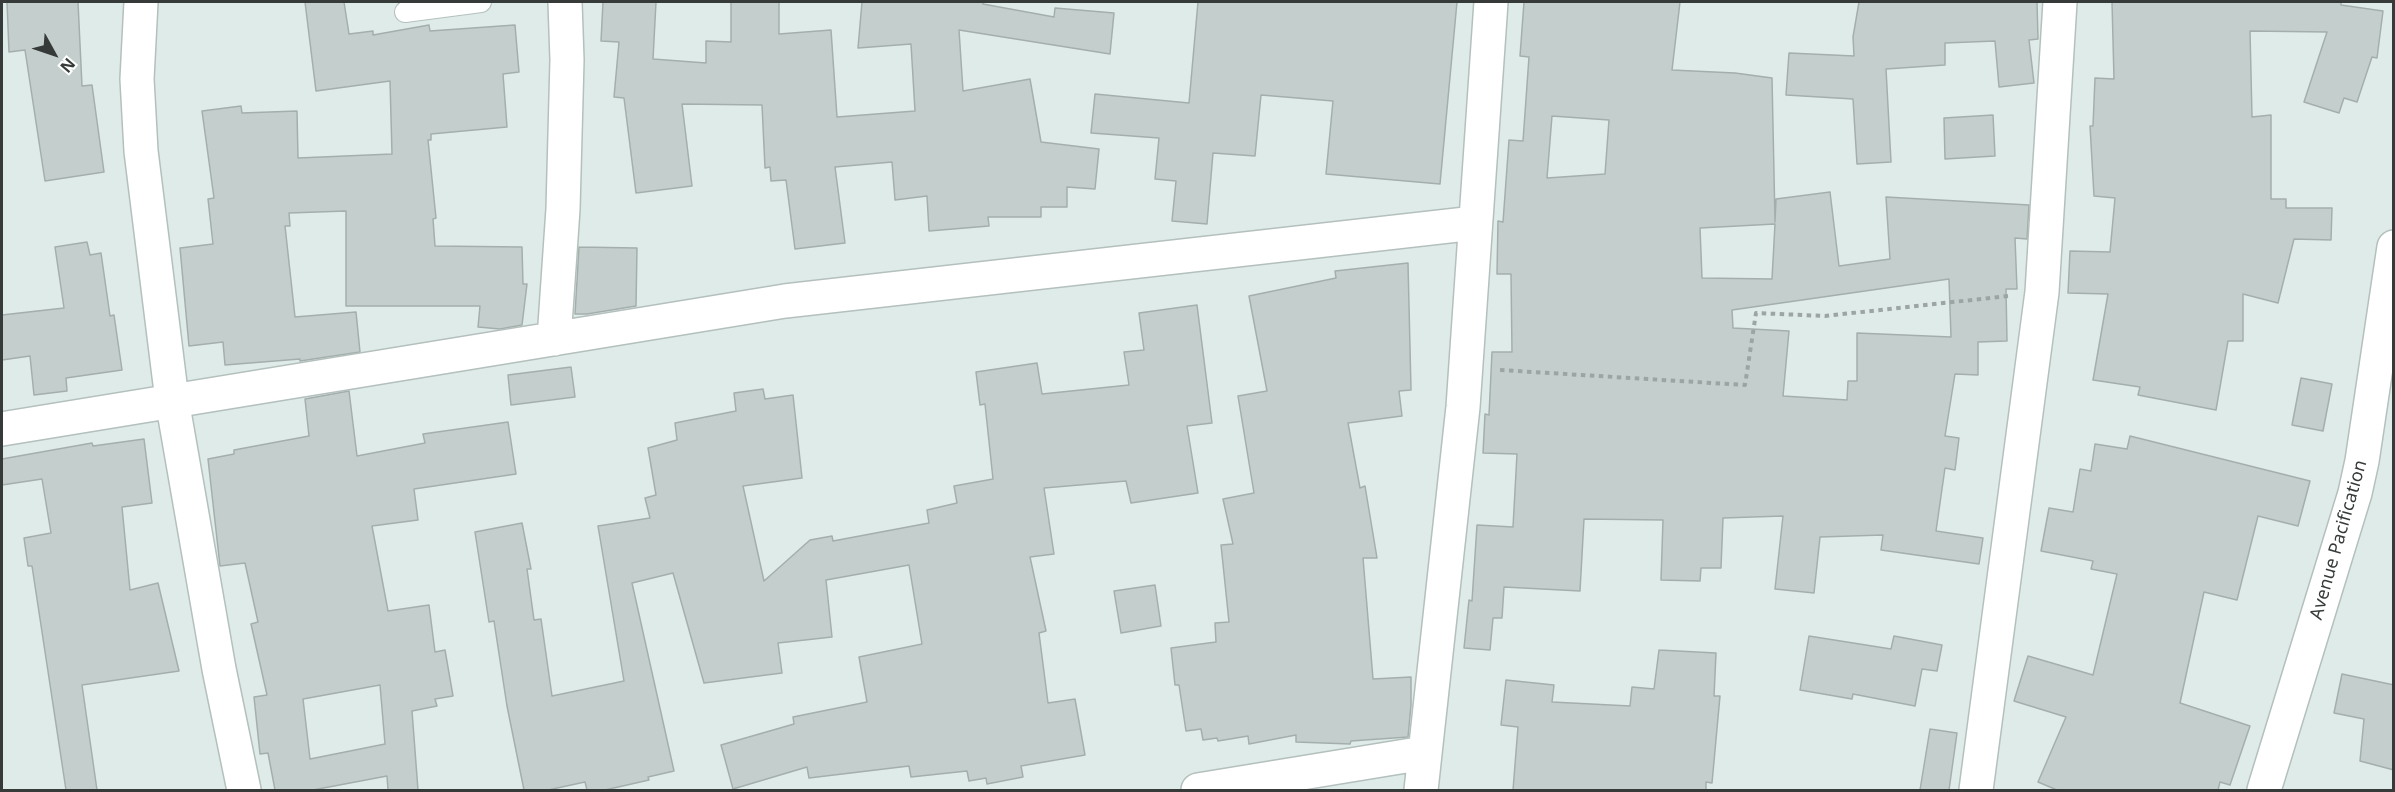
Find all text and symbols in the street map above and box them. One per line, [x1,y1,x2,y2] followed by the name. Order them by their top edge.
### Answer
[24,24,84,84] north arrow
[55,54,80,78] text: N
[2306,458,2372,622] street label: Avenue Pacification

